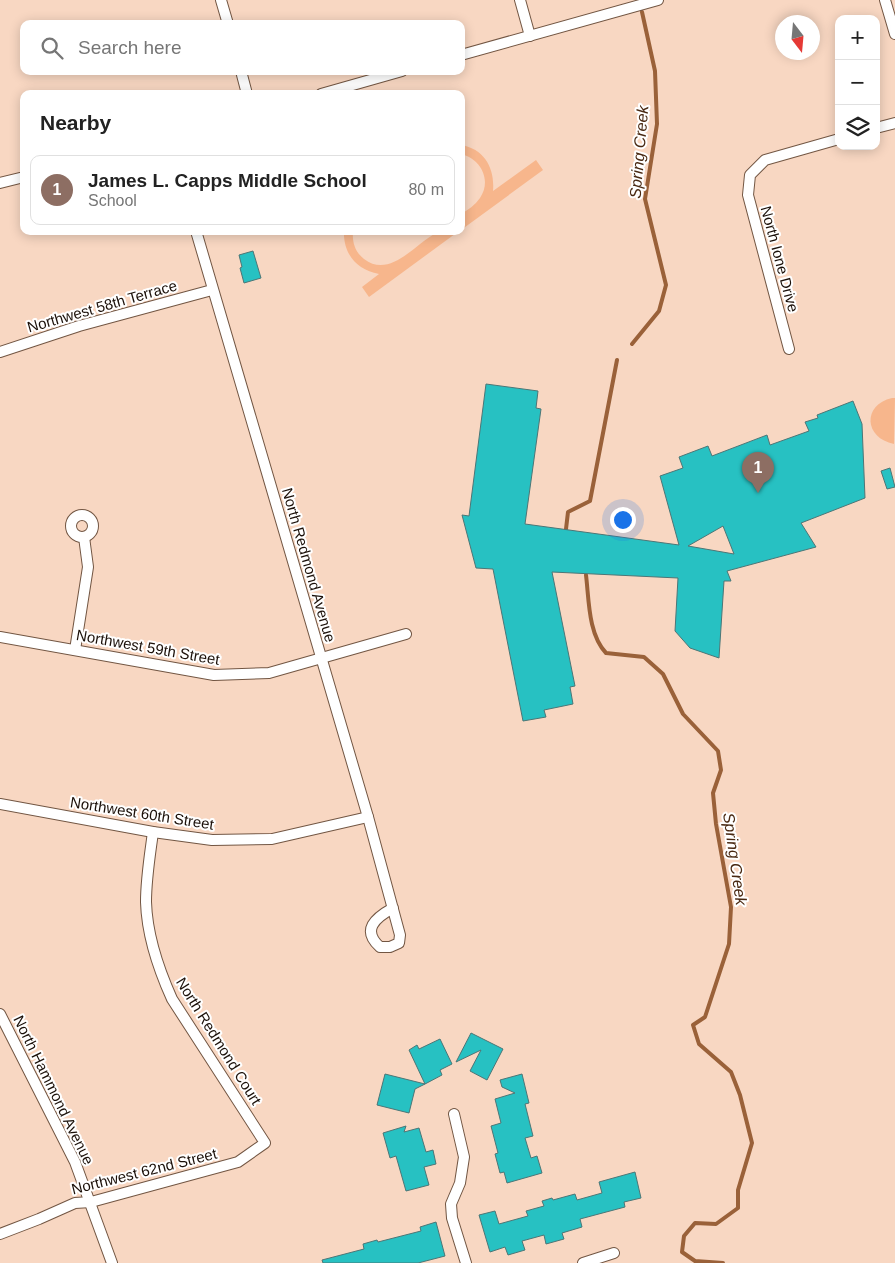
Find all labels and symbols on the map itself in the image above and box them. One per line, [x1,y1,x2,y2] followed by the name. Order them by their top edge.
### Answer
[775,15,820,60] north arrow
[626,104,652,199] water label: Spring Creek
[758,204,802,314] street label: North Ione Drive
[25,276,179,336] street label: Northwest 58th Terrace
[742,452,774,493] pin: 1
[279,486,339,644] street label: North Redmond Avenue
[610,507,636,533] your location
[75,626,222,668] street label: Northwest 59th Street
[69,793,216,833] street label: Northwest 60th Street
[720,812,750,907] water label: Spring Creek
[173,974,266,1108] street label: North Redmond Court
[10,1013,98,1167] street label: North Hammond Avenue
[70,1144,219,1197] street label: Northwest 62nd Street

